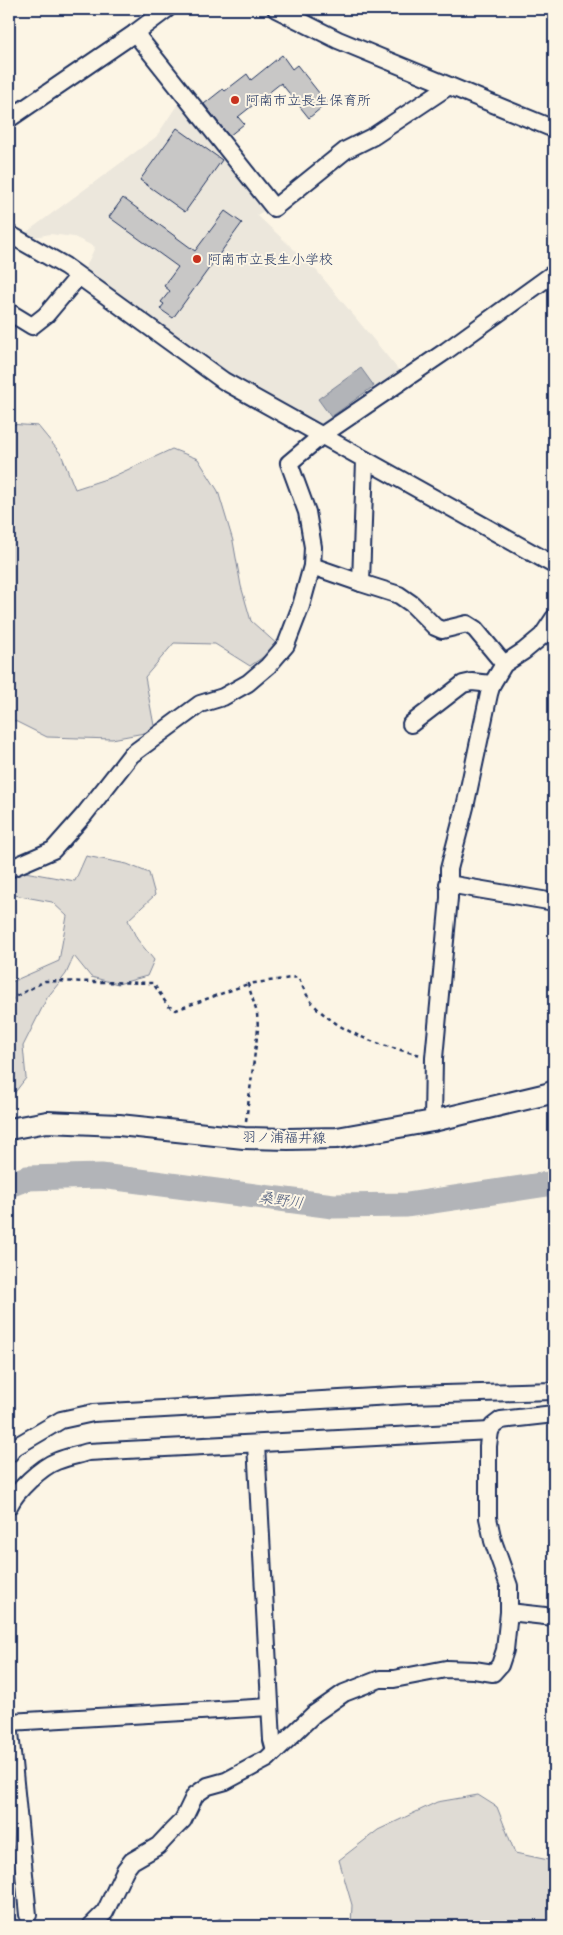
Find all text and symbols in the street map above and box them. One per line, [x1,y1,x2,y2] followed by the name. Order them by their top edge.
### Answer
[245,90,371,109] place label: 阿南市立長生保育所
[229,94,241,106] marker: 阿南市立長生保育所
[207,249,333,268] place label: 阿南市立長生小学校
[191,253,203,265] marker: 阿南市立長生小学校
[242,1126,326,1147] street label: 羽ノ浦福井線
[257,1186,305,1212] water label: 桑野川

